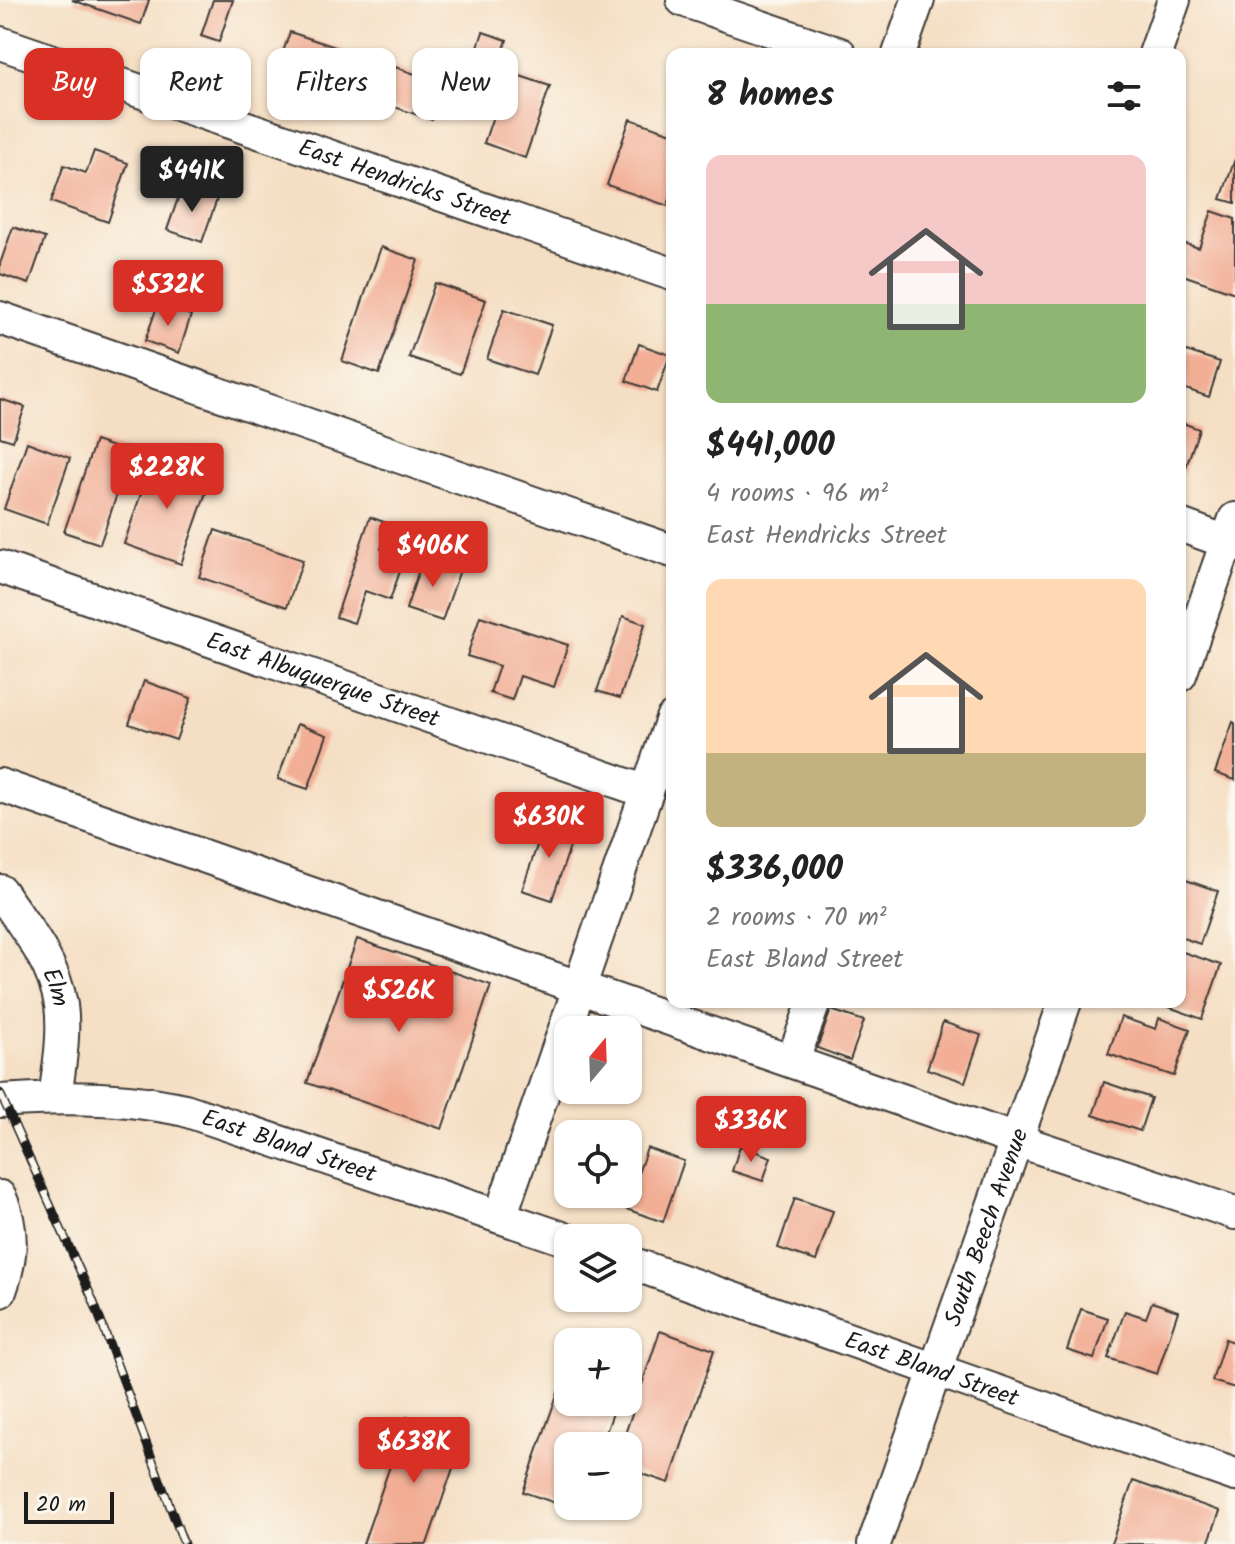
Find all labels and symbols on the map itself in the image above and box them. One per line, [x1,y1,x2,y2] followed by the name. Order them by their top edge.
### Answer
[293,129,517,238] street label: East Hendricks Street
[136,146,248,214] pin: $441K
[112,260,224,328] pin: $532K
[111,443,223,511] pin: $228K
[377,521,489,589] pin: $406K
[200,622,445,740] street label: East Albuquerque Street
[493,792,605,860] pin: $630K
[30,962,79,1011] street label: Elm
[343,966,455,1034] pin: $526K
[554,1016,642,1104] north arrow
[695,1096,807,1164] pin: $336K
[196,1099,382,1195] street label: East Bland Street
[934,1123,1040,1332] street label: South Beech Avenue
[839,1321,1024,1419] street label: East Bland Street
[358,1417,470,1485] pin: $638K
[24,1488,114,1524] scale bar

